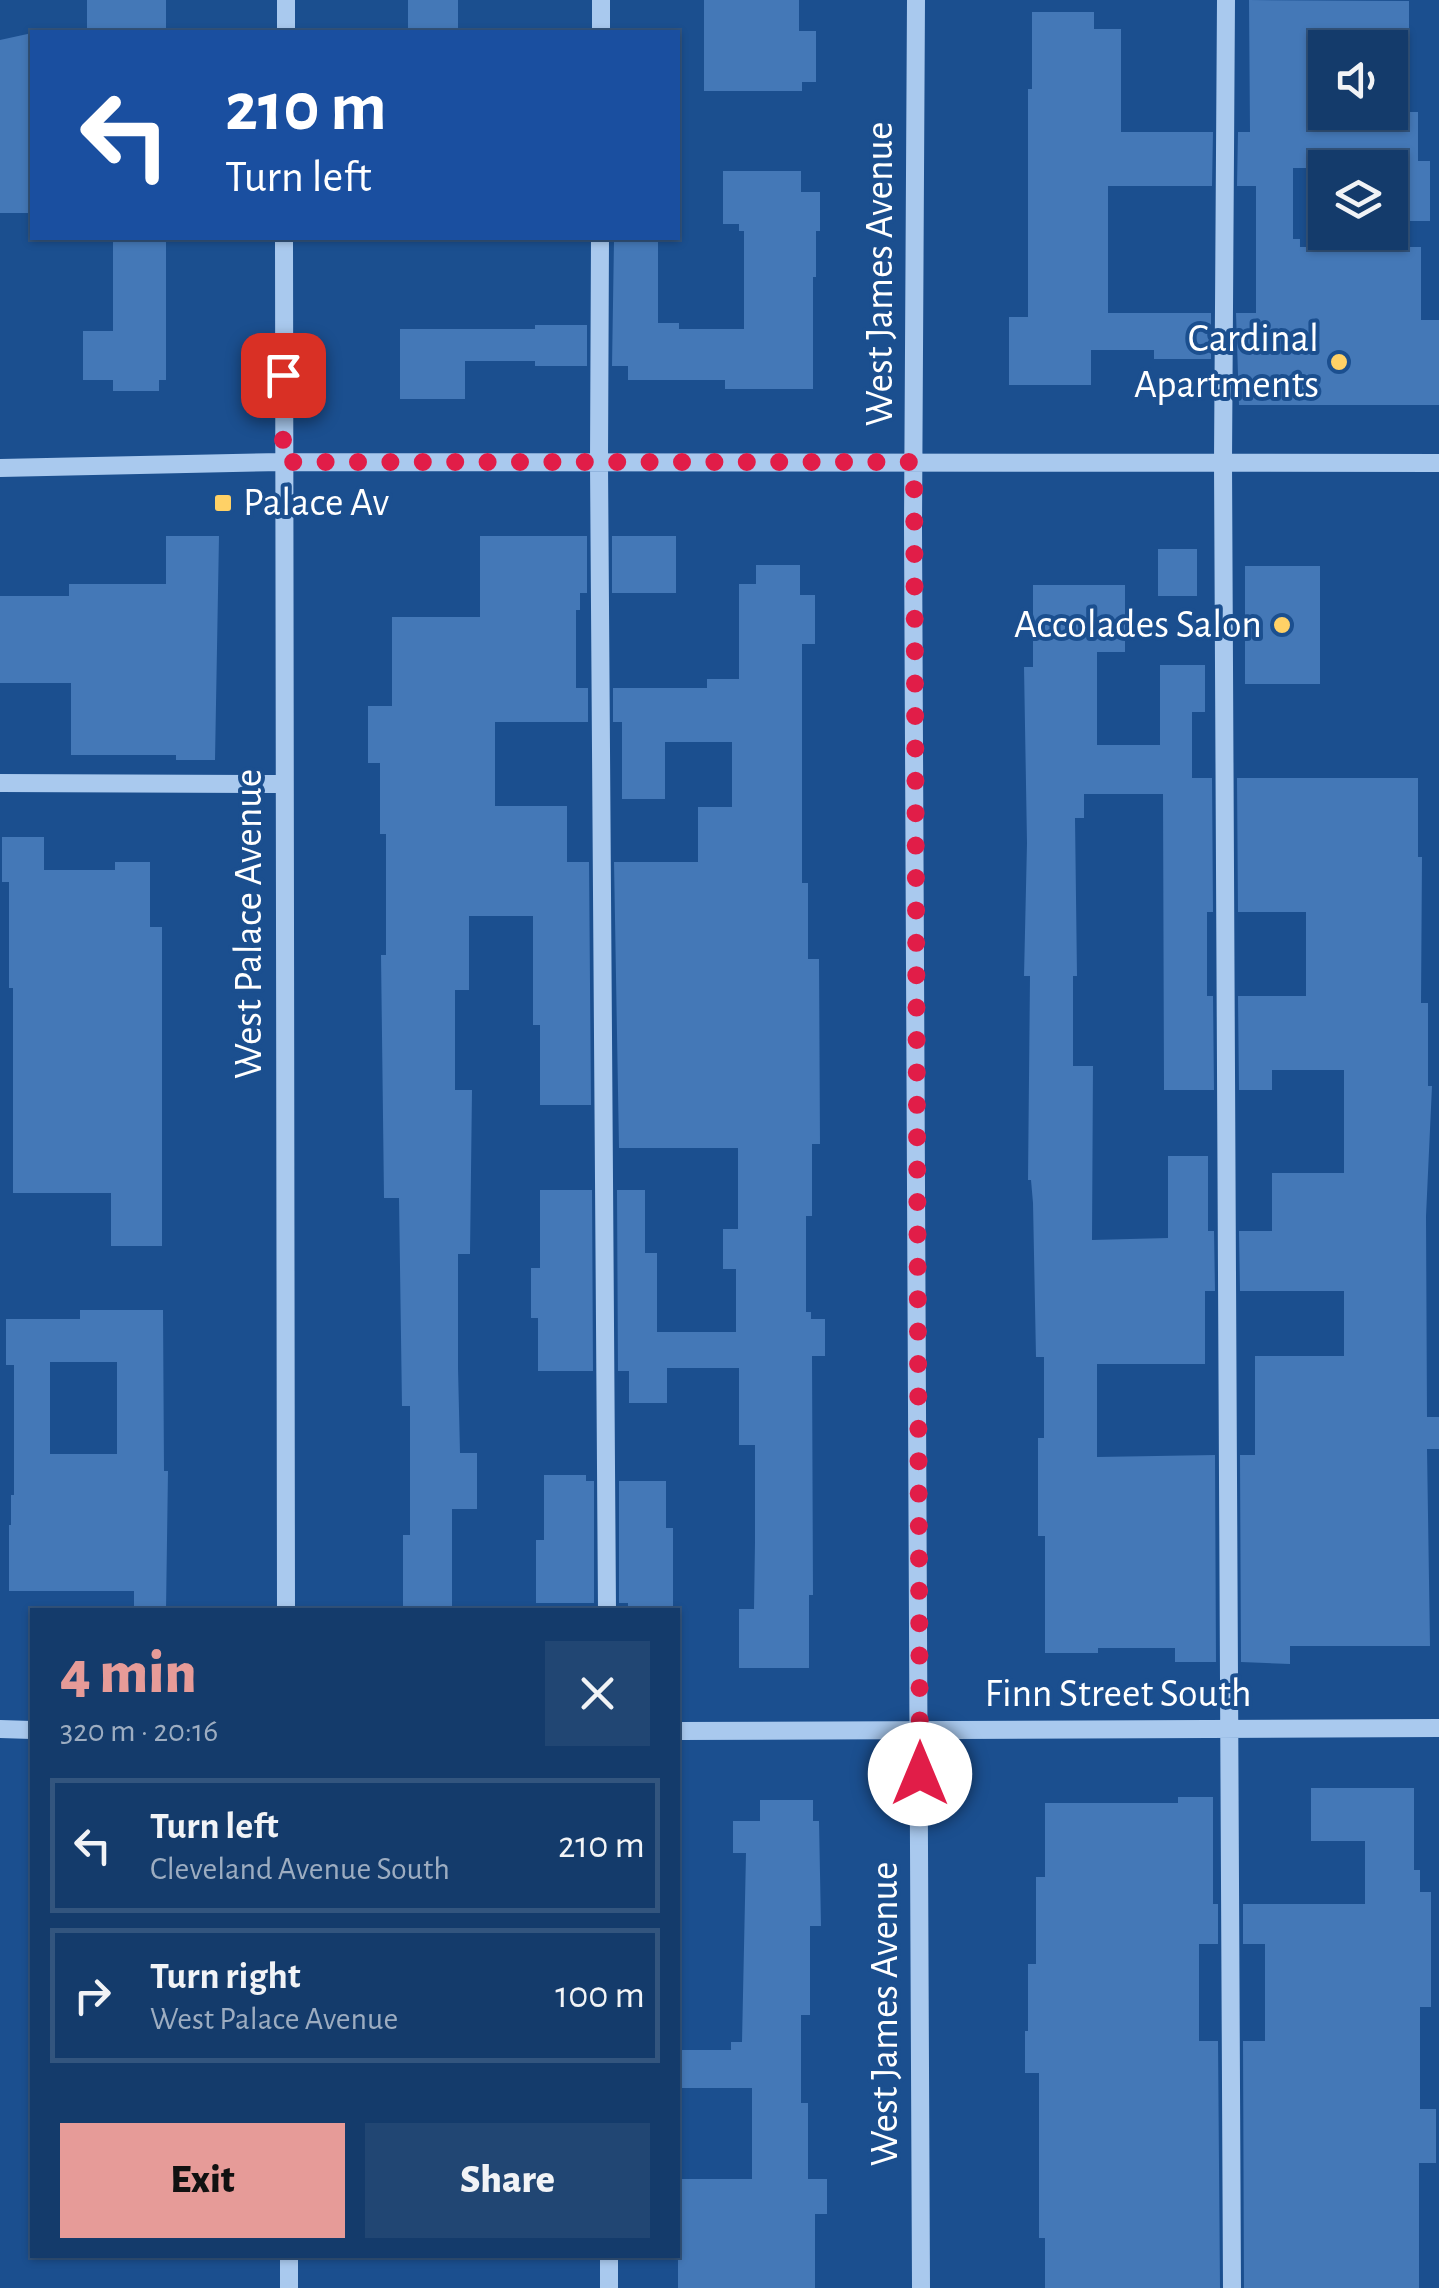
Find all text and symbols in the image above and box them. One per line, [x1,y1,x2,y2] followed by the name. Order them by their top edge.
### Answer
[1308,30,1408,250] map controls
[1308,30,1408,130] button: sound
[60,70,190,200] icon: left
[225,73,387,143] text: 210 m
[860,122,900,426] street label: West James Avenue
[1308,150,1408,250] button: layers
[225,155,372,200] text: Turn left
[1134,319,1319,405] place label: Cardinal Apartments
[241,333,326,418] pin
[256,348,311,403] icon: arrive
[1328,351,1350,373] marker: Cardinal Apartments
[243,483,389,523] place label: Palace Av
[212,492,234,514] marker: Palace Av
[1014,605,1262,645] place label: Accolades Salon
[1271,614,1293,636] marker: Accolades Salon
[229,769,269,1079] street label: West Palace Avenue
[545,1641,650,1746] button: close
[60,1644,197,1704] text: 4 min
[985,1674,1251,1714] street label: Finn Street South
[60,1715,218,1747] text: 320 m · 20:16
[868,1722,972,1826] position arrow
[150,1808,278,1846] text: Turn left
[65,1818,120,1873] icon: left
[558,1827,645,1865] text: 210 m
[150,1853,450,1885] text: Cleveland Avenue South
[865,1862,905,2166] street label: West James Avenue
[150,1958,300,1996] text: Turn right
[65,1968,120,2023] icon: right
[555,1977,645,2015] text: 100 m
[150,2003,398,2035] text: West Palace Avenue
[60,2123,345,2238] button: Exit
[365,2123,650,2238] button: Share

